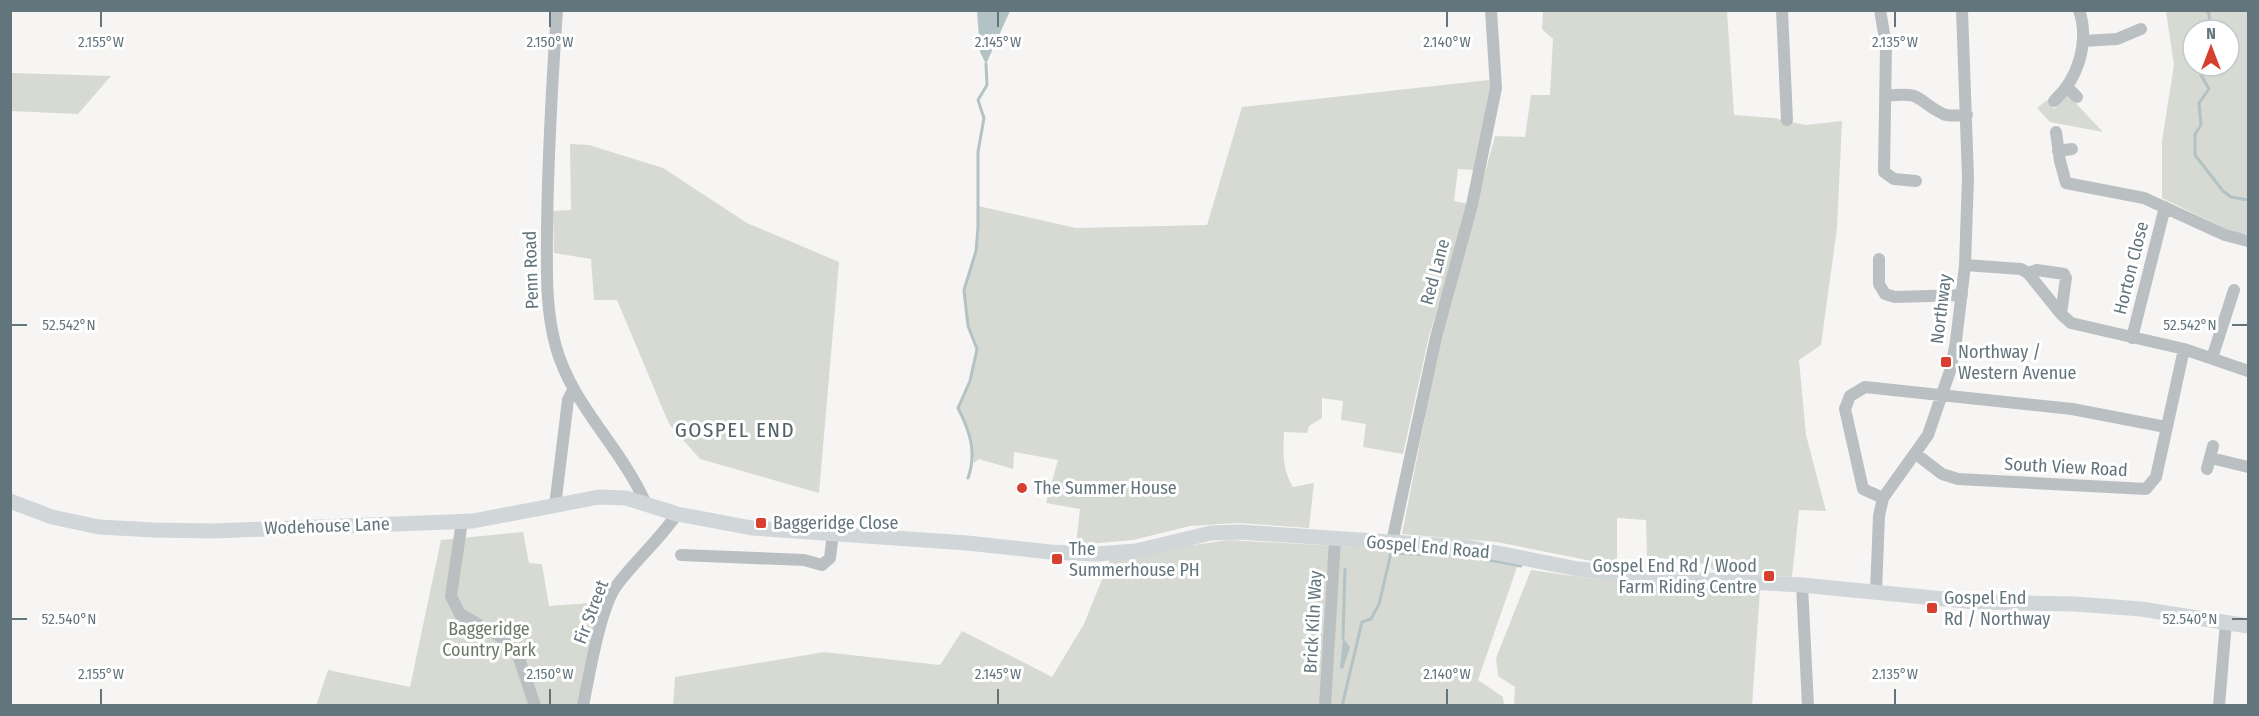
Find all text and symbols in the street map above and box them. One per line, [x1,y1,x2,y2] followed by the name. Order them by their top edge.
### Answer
[2181,18,2241,78] north arrow
[2206,24,2216,43] text: N
[78,33,124,51] text: 2.155°W
[526,33,574,51] text: 2.150°W
[975,33,1021,51] text: 2.145°W
[1423,33,1471,51] text: 2.140°W
[1872,33,1918,51] text: 2.135°W
[2109,219,2153,317] street label: Horton Close
[519,230,543,310] street label: Penn Road
[1416,237,1454,307] street label: Red Lane
[1926,273,1956,345] street label: Northway
[42,316,96,334] text: 52.542°N
[2163,316,2217,334] text: 52.542°N
[1958,341,2077,384] place label: Northway / Western Avenue
[1939,355,1953,369] marker: Northway / Western Avenue
[675,417,795,443] district label: GOSPEL END
[2004,453,2128,481] street label: South View Road
[1034,477,1177,499] place label: The Summer House
[1015,481,1029,495] marker: The Summer House
[773,512,899,534] place label: Baggeridge Close
[264,513,390,539] street label: Wodehouse Lane
[754,516,768,530] marker: Baggeridge Close
[1365,531,1491,563] street label: Gospel End Road
[1069,538,1200,581] place label: The Summerhouse PH
[1050,552,1064,566] marker: The Summerhouse PH
[1592,555,1757,598] place label: Gospel End Rd / Wood Farm Riding Centre
[1762,569,1776,583] marker: Gospel End Rd / Wood Farm Riding Centre
[1299,570,1327,674] street label: Brick Kiln Way
[569,577,613,647] street label: Fir Street
[1944,587,2050,630] place label: Gospel End Rd / Northway
[1925,601,1939,615] marker: Gospel End Rd / Northway
[42,610,96,628] text: 52.540°N
[2163,610,2217,628] text: 52.540°N
[442,618,536,661] park label: Baggeridge Country Park
[78,665,124,683] text: 2.155°W
[526,665,574,683] text: 2.150°W
[975,665,1021,683] text: 2.145°W
[1423,665,1471,683] text: 2.140°W
[1872,665,1918,683] text: 2.135°W

